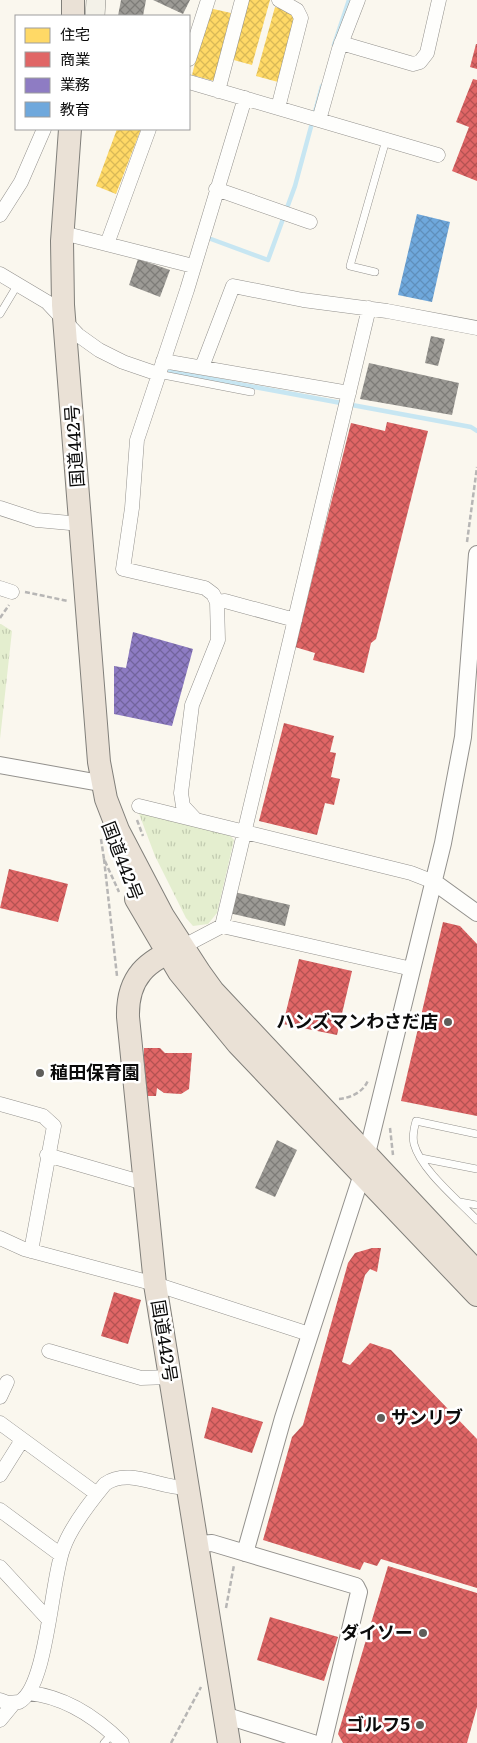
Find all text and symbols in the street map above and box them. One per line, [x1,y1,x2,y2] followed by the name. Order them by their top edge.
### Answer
[15,15,190,130] legend
[60,22,90,45] text: 住宅
[60,47,90,70] text: 商業
[60,72,90,95] text: 業務
[60,97,90,120] text: 教育
[57,404,90,488] street label: 国道442号
[96,817,151,904] street label: 国道442号
[276,1007,438,1034] place label: ハンズマンわさだ店
[442,1016,454,1028] marker: ハンズマンわさだ店
[50,1058,140,1085] place label: 稙田保育園
[34,1067,46,1079] marker: 稙田保育園
[146,1298,185,1384] street label: 国道442号
[391,1403,463,1430] place label: サンリブ
[375,1412,387,1424] marker: サンリブ
[341,1618,413,1645] place label: ダイソー
[417,1627,429,1639] marker: ダイソー
[346,1710,410,1737] place label: ゴルフ5
[414,1719,426,1731] marker: ゴルフ5

